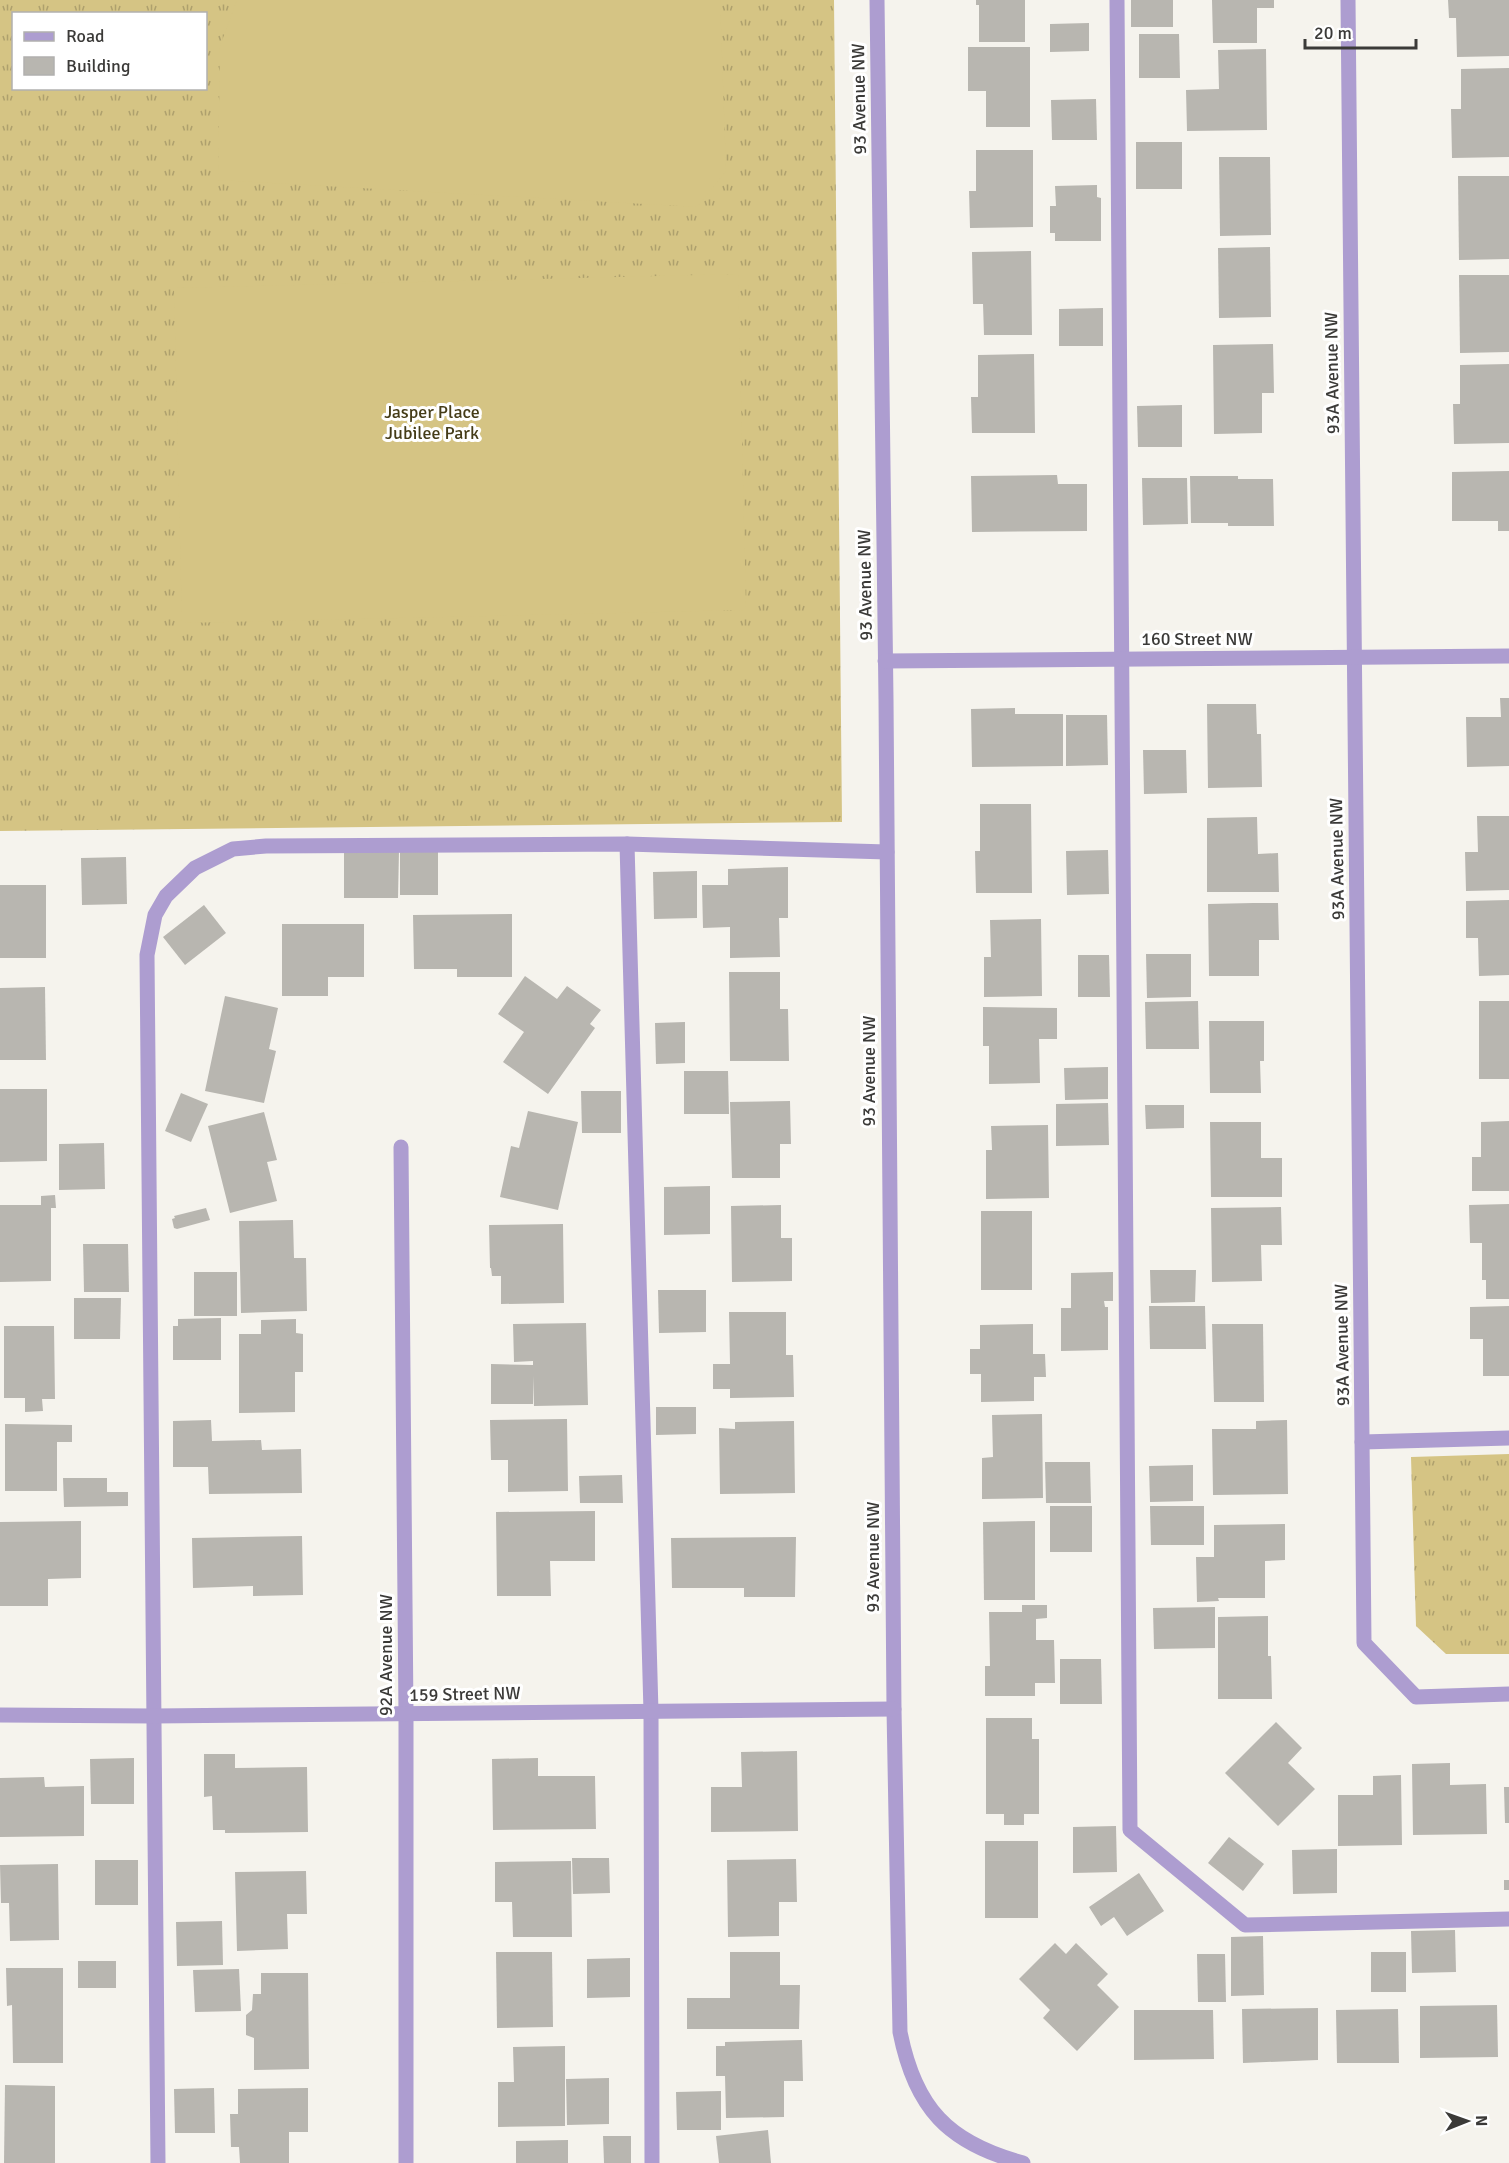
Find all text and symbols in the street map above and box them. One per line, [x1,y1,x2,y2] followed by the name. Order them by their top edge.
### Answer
[12,12,207,90] legend
[1305,12,1416,50] scale bar
[1314,22,1352,44] text: 20 m
[66,25,105,47] text: Road
[847,43,871,155] street label: 93 Avenue NW
[66,55,130,77] text: Building
[1320,312,1344,434] street label: 93A Avenue NW
[384,401,480,444] park label: Jasper Place Jubilee Park
[853,529,877,641] street label: 93 Avenue NW
[1141,628,1253,650] street label: 160 Street NW
[1325,798,1349,920] street label: 93A Avenue NW
[858,1015,880,1127] street label: 93 Avenue NW
[1330,1284,1354,1406] street label: 93A Avenue NW
[862,1501,884,1613] street label: 93 Avenue NW
[375,1594,397,1716] street label: 92A Avenue NW
[409,1682,521,1706] street label: 159 Street NW
[1437,2091,1497,2151] north arrow
[1471,2115,1491,2126] text: N

